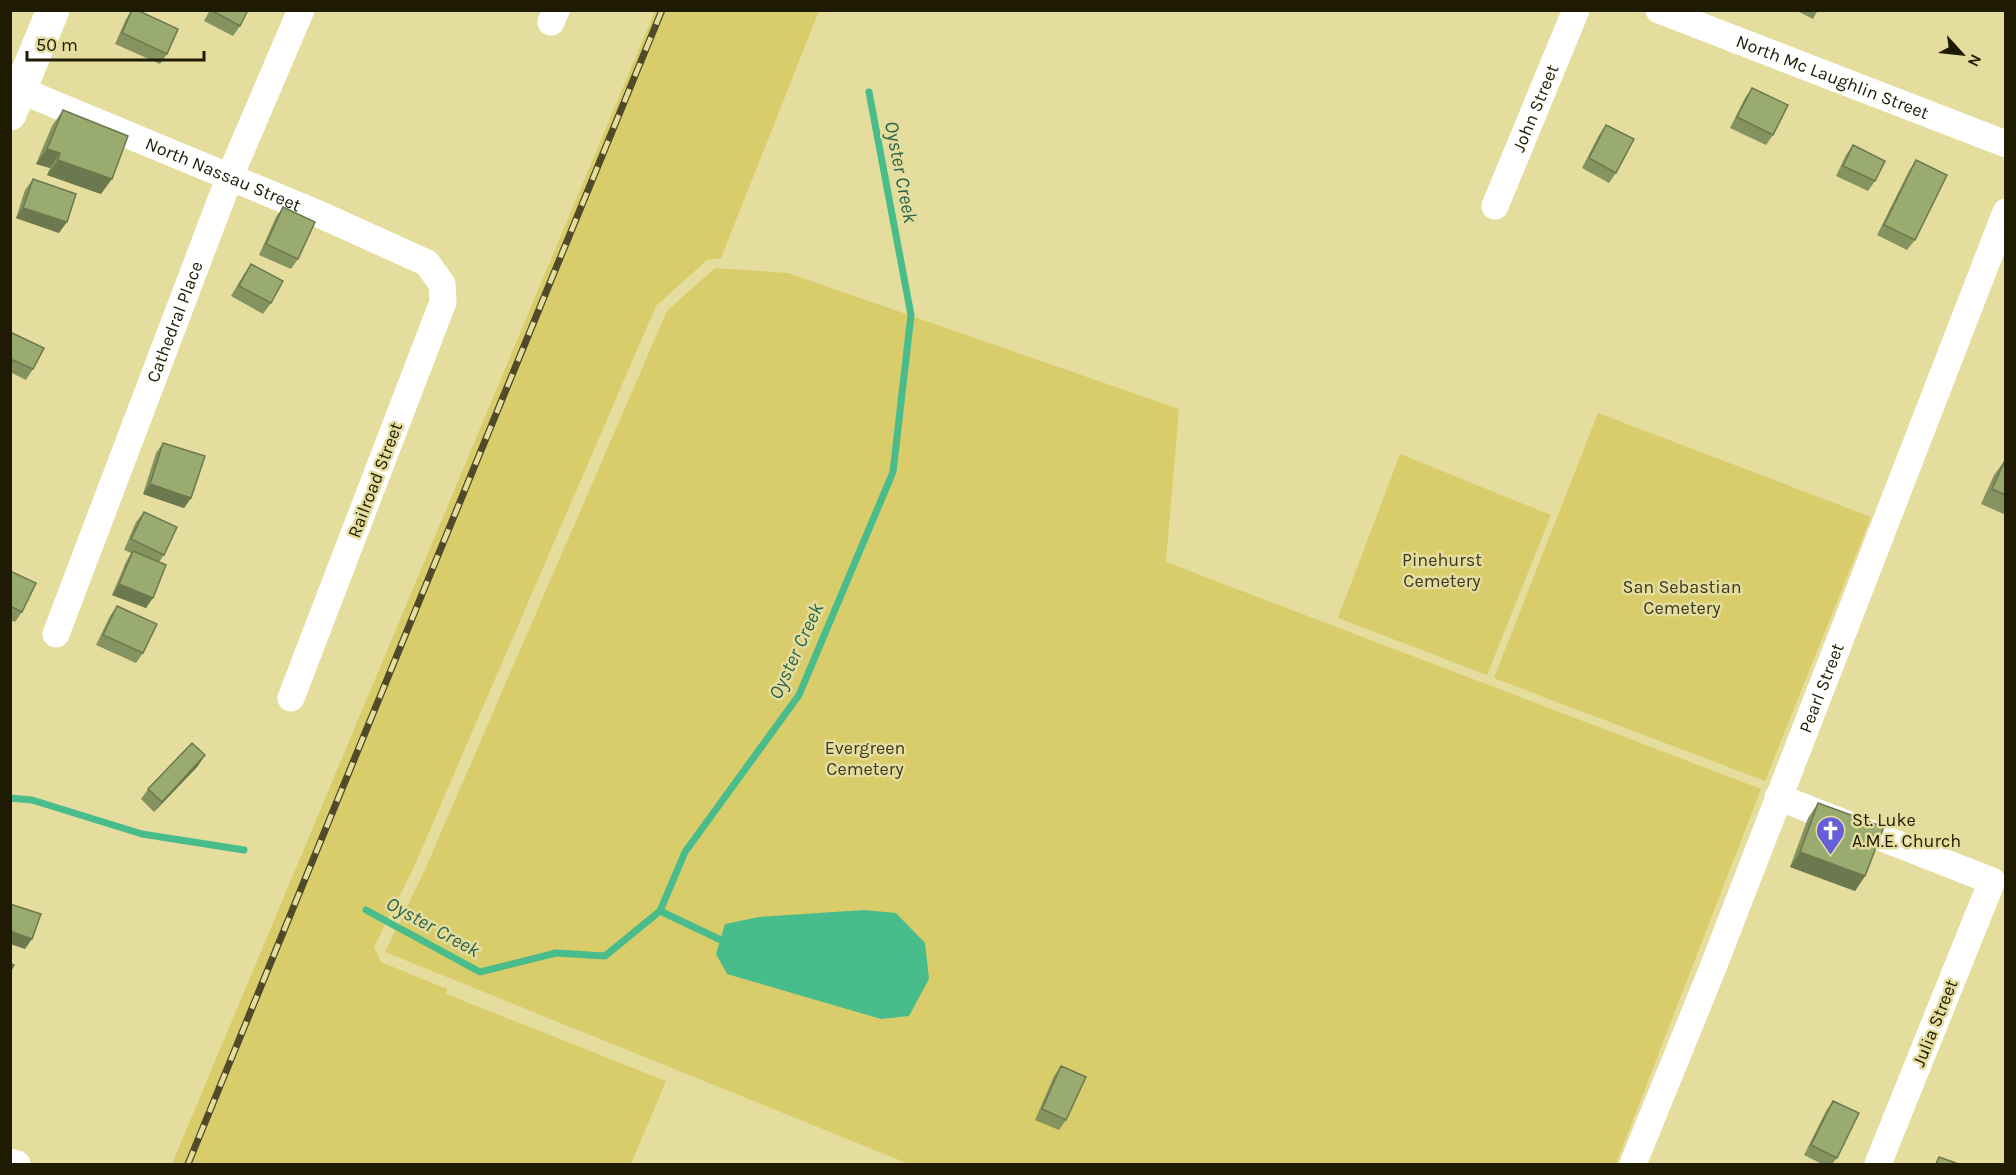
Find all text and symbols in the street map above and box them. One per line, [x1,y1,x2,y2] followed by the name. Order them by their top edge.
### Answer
[27,24,204,62] scale bar
[1932,24,1992,84] north arrow
[1733,30,1932,124] street label: North Mc Laughlin Street
[36,34,78,56] text: 50 m
[1964,51,1986,70] text: N
[1508,61,1563,155] street label: John Street
[880,119,922,226] water label: Oyster Creek
[142,132,304,217] street label: North Nassau Street
[142,258,208,385] street label: Cathedral Place
[343,419,407,541] street label: Railroad Street
[1402,549,1482,592] park label: Pinehurst Cemetery
[1623,576,1742,619] park label: San Sebastian Cemetery
[764,598,829,703] water label: Oyster Creek
[1794,640,1849,736] street label: Pearl Street
[825,737,905,780] park label: Evergreen Cemetery
[1852,809,1961,852] place label: St. Luke A.M.E. Church
[1815,814,1847,856] church icon: St. Luke A.M.E. Church
[382,892,485,963] water label: Oyster Creek
[1908,976,1963,1070] street label: Julia Street

